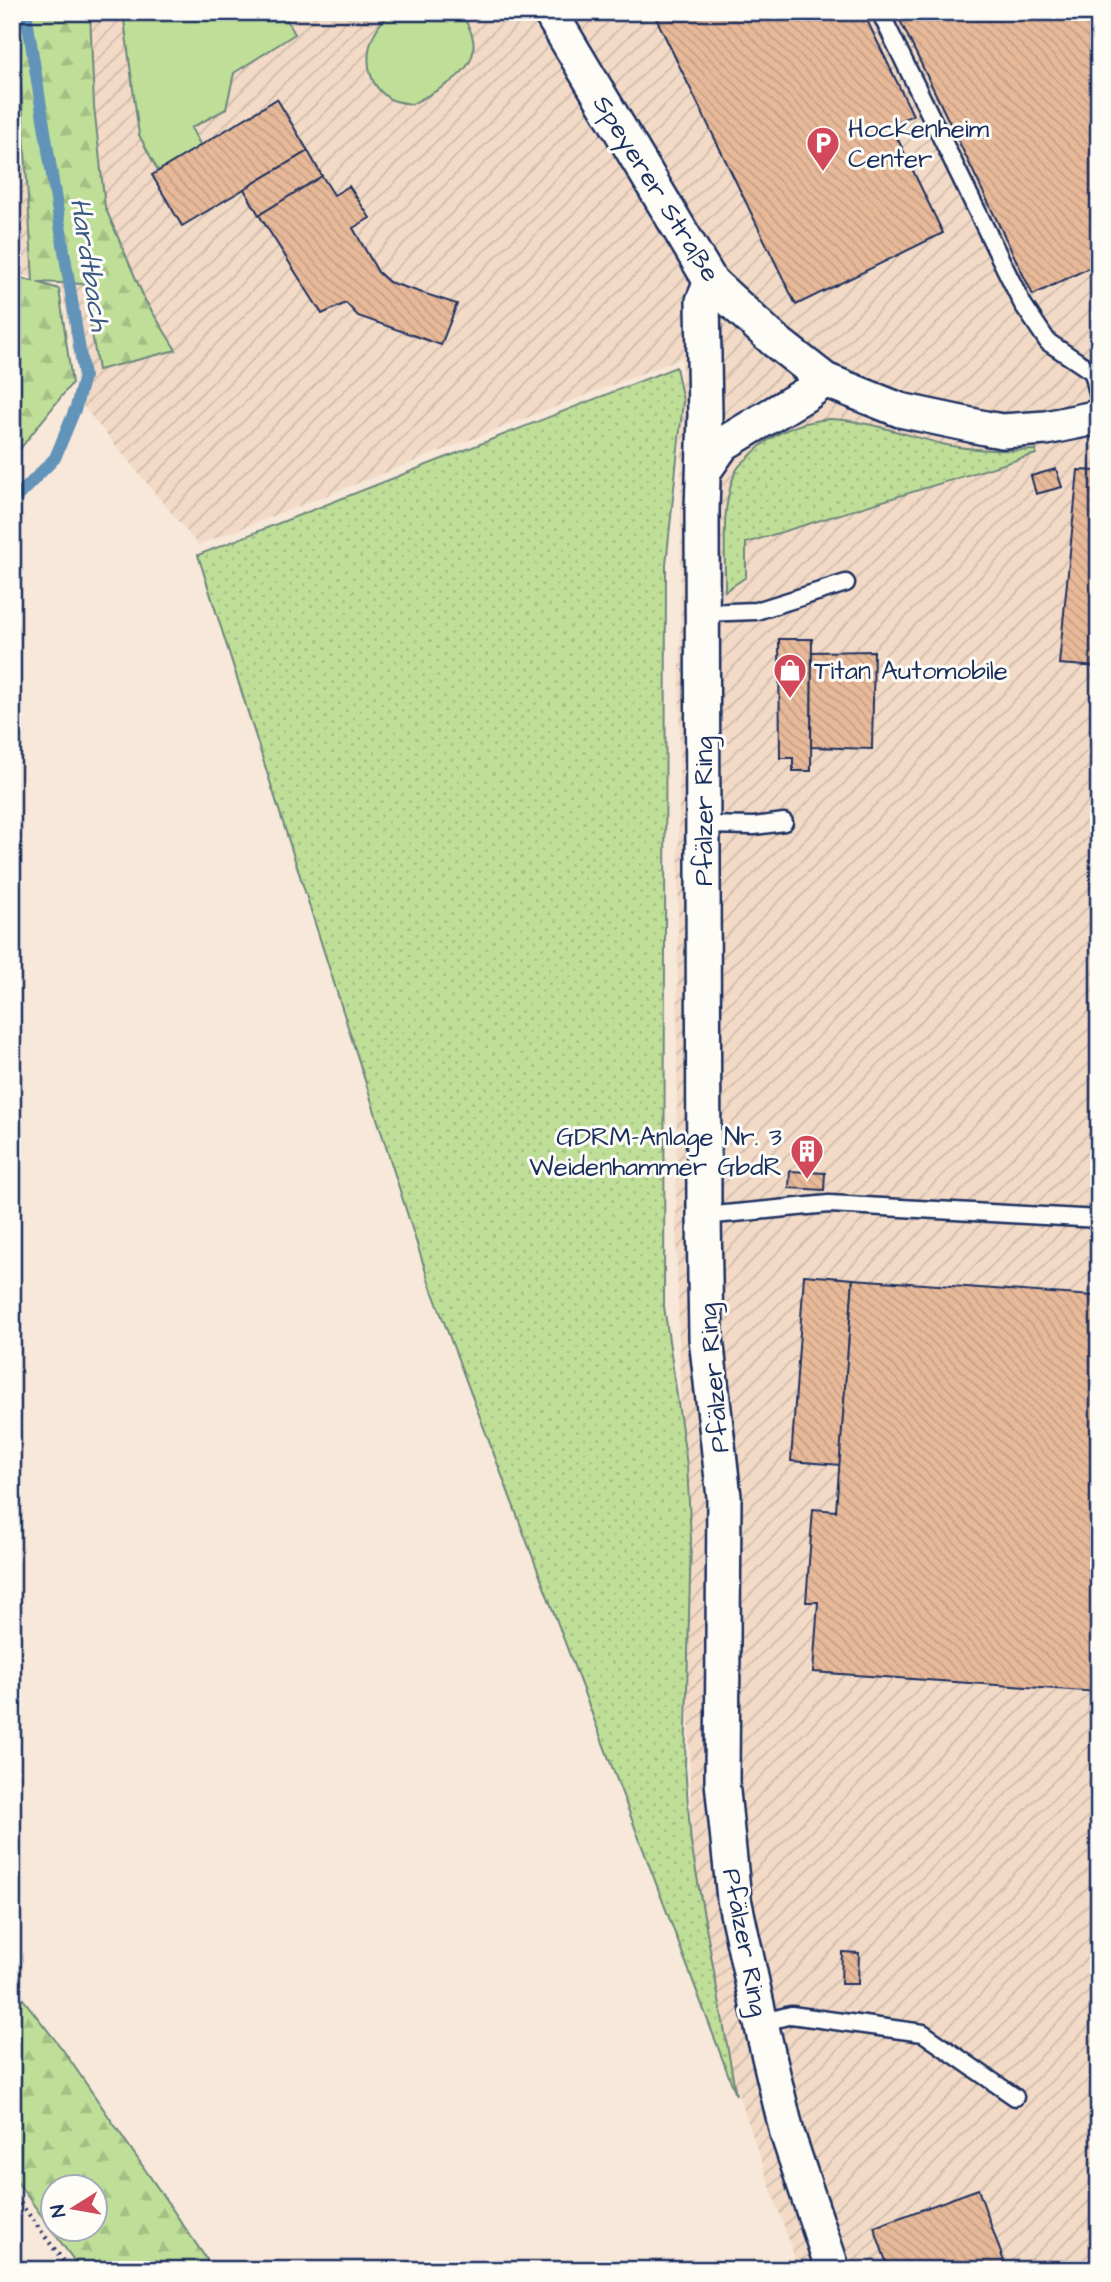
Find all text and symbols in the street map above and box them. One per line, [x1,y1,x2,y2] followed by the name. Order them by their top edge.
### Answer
[582,88,728,290] street label: Speyerer Straße
[848,111,990,177] place label: Hockenheim Center
[804,124,842,173] parking icon: Hockenheim Center
[60,195,119,335] water label: Hardtbach
[771,651,809,700] shop icon: Titan Automobile
[814,653,1008,689] place label: Titan Automobile
[686,736,724,886] street label: Pfälzer Ring
[529,1119,782,1185] place label: GDRM-Anlage Nr. 3 Weidenhammer GbdR
[788,1132,826,1181] building icon: GDRM-Anlage Nr. 3 Weidenhammer GbdR
[690,1302,740,1454] street label: Pfälzer Ring
[711,1865,777,2020] street label: Pfälzer Ring
[38,2174,108,2244] north arrow
[44,2202,73,2219] text: N

